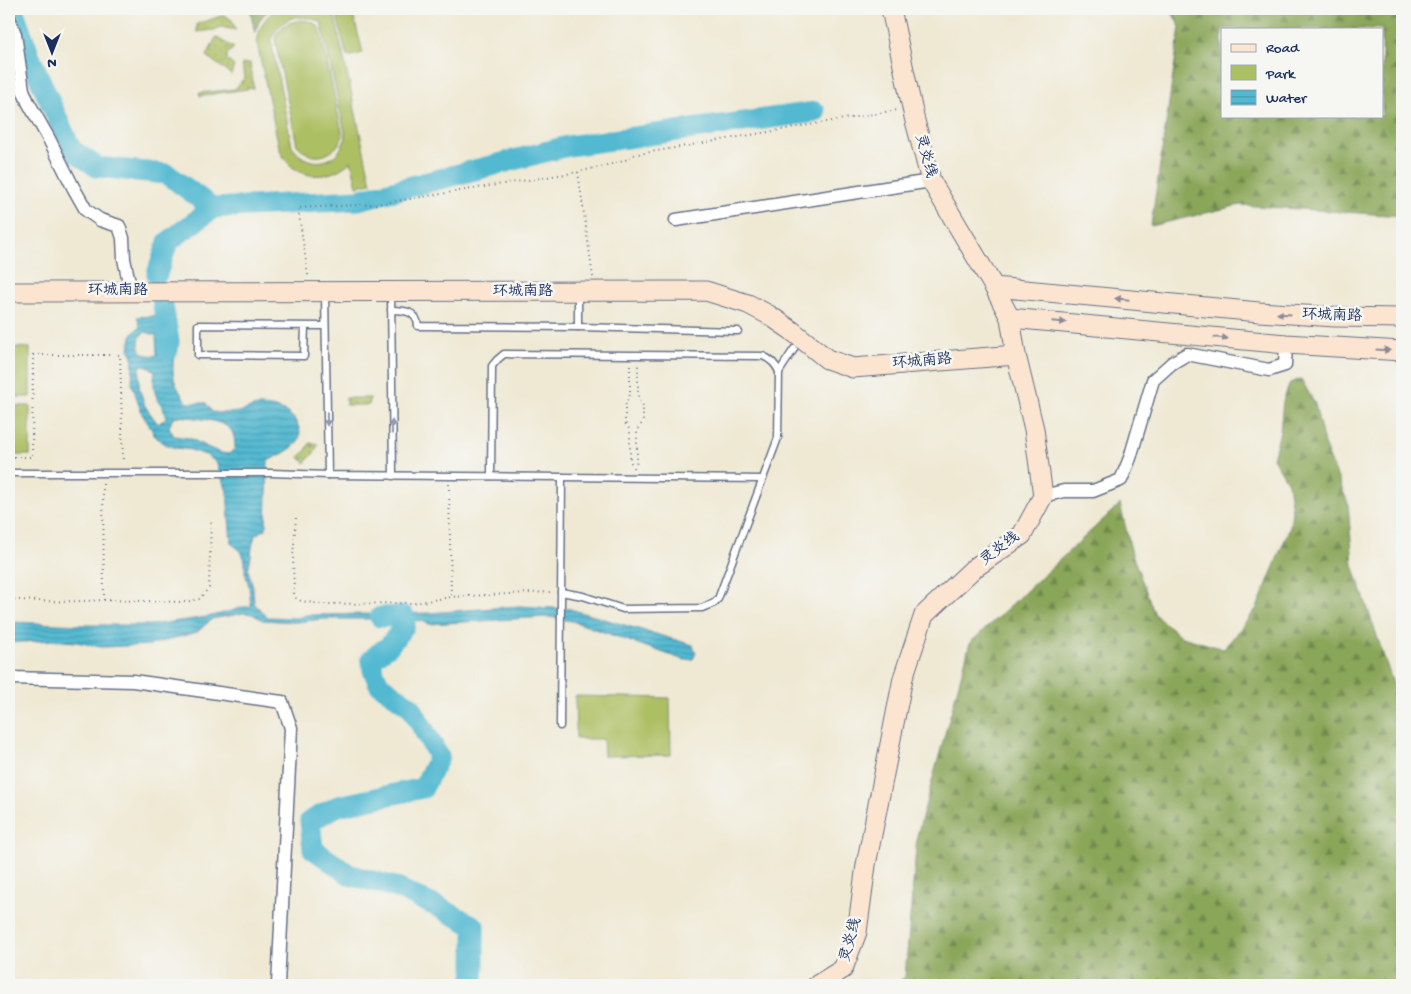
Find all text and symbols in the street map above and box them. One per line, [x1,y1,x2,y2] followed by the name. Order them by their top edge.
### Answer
[28,28,78,78] north arrow
[1221,28,1384,118] legend
[1266,40,1300,58] text: Road
[47,54,57,71] text: N
[1265,66,1296,84] text: Park
[1266,90,1308,108] text: Water
[910,132,940,180] street label: 灵炎线
[88,281,148,300] street label: 环城南路
[493,282,553,301] street label: 环城南路
[1113,295,1129,303] one-way arrow
[1302,305,1362,326] street label: 环城南路
[1275,309,1291,317] one-way arrow
[1051,319,1067,327] one-way arrow
[1213,334,1229,342] one-way arrow
[1375,346,1391,354] one-way arrow
[891,349,953,374] street label: 环城南路
[323,411,331,427] one-way arrow
[388,419,396,435] one-way arrow
[977,528,1023,570] street label: 灵炎线
[836,916,866,964] street label: 灵炎线

